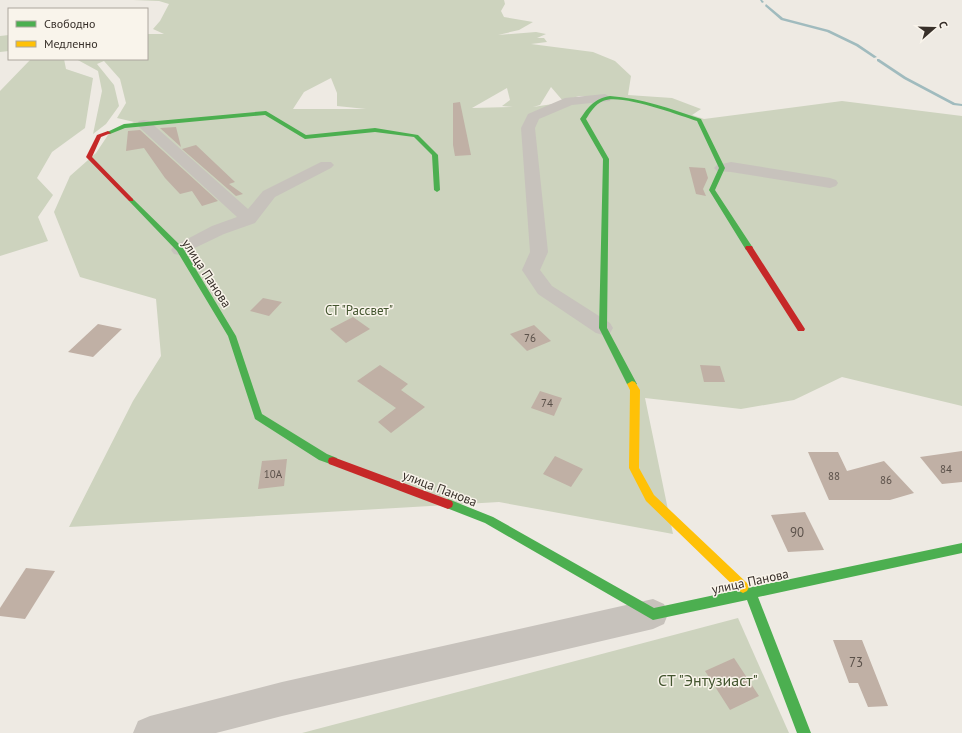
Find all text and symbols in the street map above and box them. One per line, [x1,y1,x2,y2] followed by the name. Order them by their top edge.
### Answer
[8,8,148,60] legend
[914,8,954,48] north arrow
[44,16,95,31] text: Свободно
[936,19,951,30] text: С
[44,36,98,51] text: Медленно
[178,236,235,311] street label: улица Панова
[325,302,393,319] park label: СТ "Рассвет"
[524,331,536,345] house number: 76
[541,396,553,410] house number: 74
[940,462,952,476] house number: 84
[400,466,480,510] street label: улица Панова
[264,467,283,481] house number: 10А
[828,469,840,483] house number: 88
[880,473,892,487] house number: 86
[790,524,804,541] house number: 90
[710,565,790,598] street label: улица Панова
[849,654,863,671] house number: 73
[658,670,758,690] park label: СТ "Энтузиаст"

